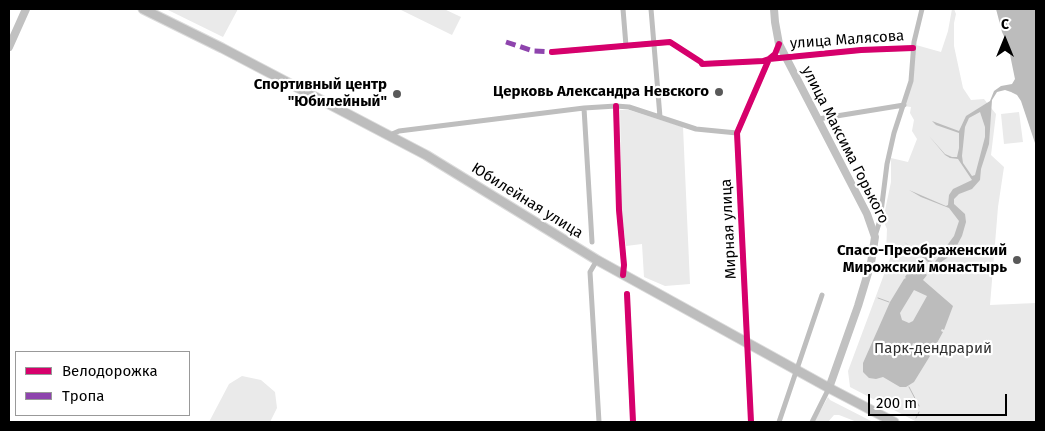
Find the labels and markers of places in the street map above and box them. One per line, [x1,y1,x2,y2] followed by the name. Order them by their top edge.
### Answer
[254,76,387,111] place label: Спортивный центр "Юбилейный"
[493,83,709,101] place label: Церковь Александра Невского
[713,86,725,98] marker: Церковь Александра Невского
[391,88,403,100] marker: Спортивный центр "Юбилейный"
[837,242,1007,277] place label: Спасо-Преображенский Мирожский монастырь
[1011,254,1023,266] marker: Спасо-Преображенский Мирожский монастырь

